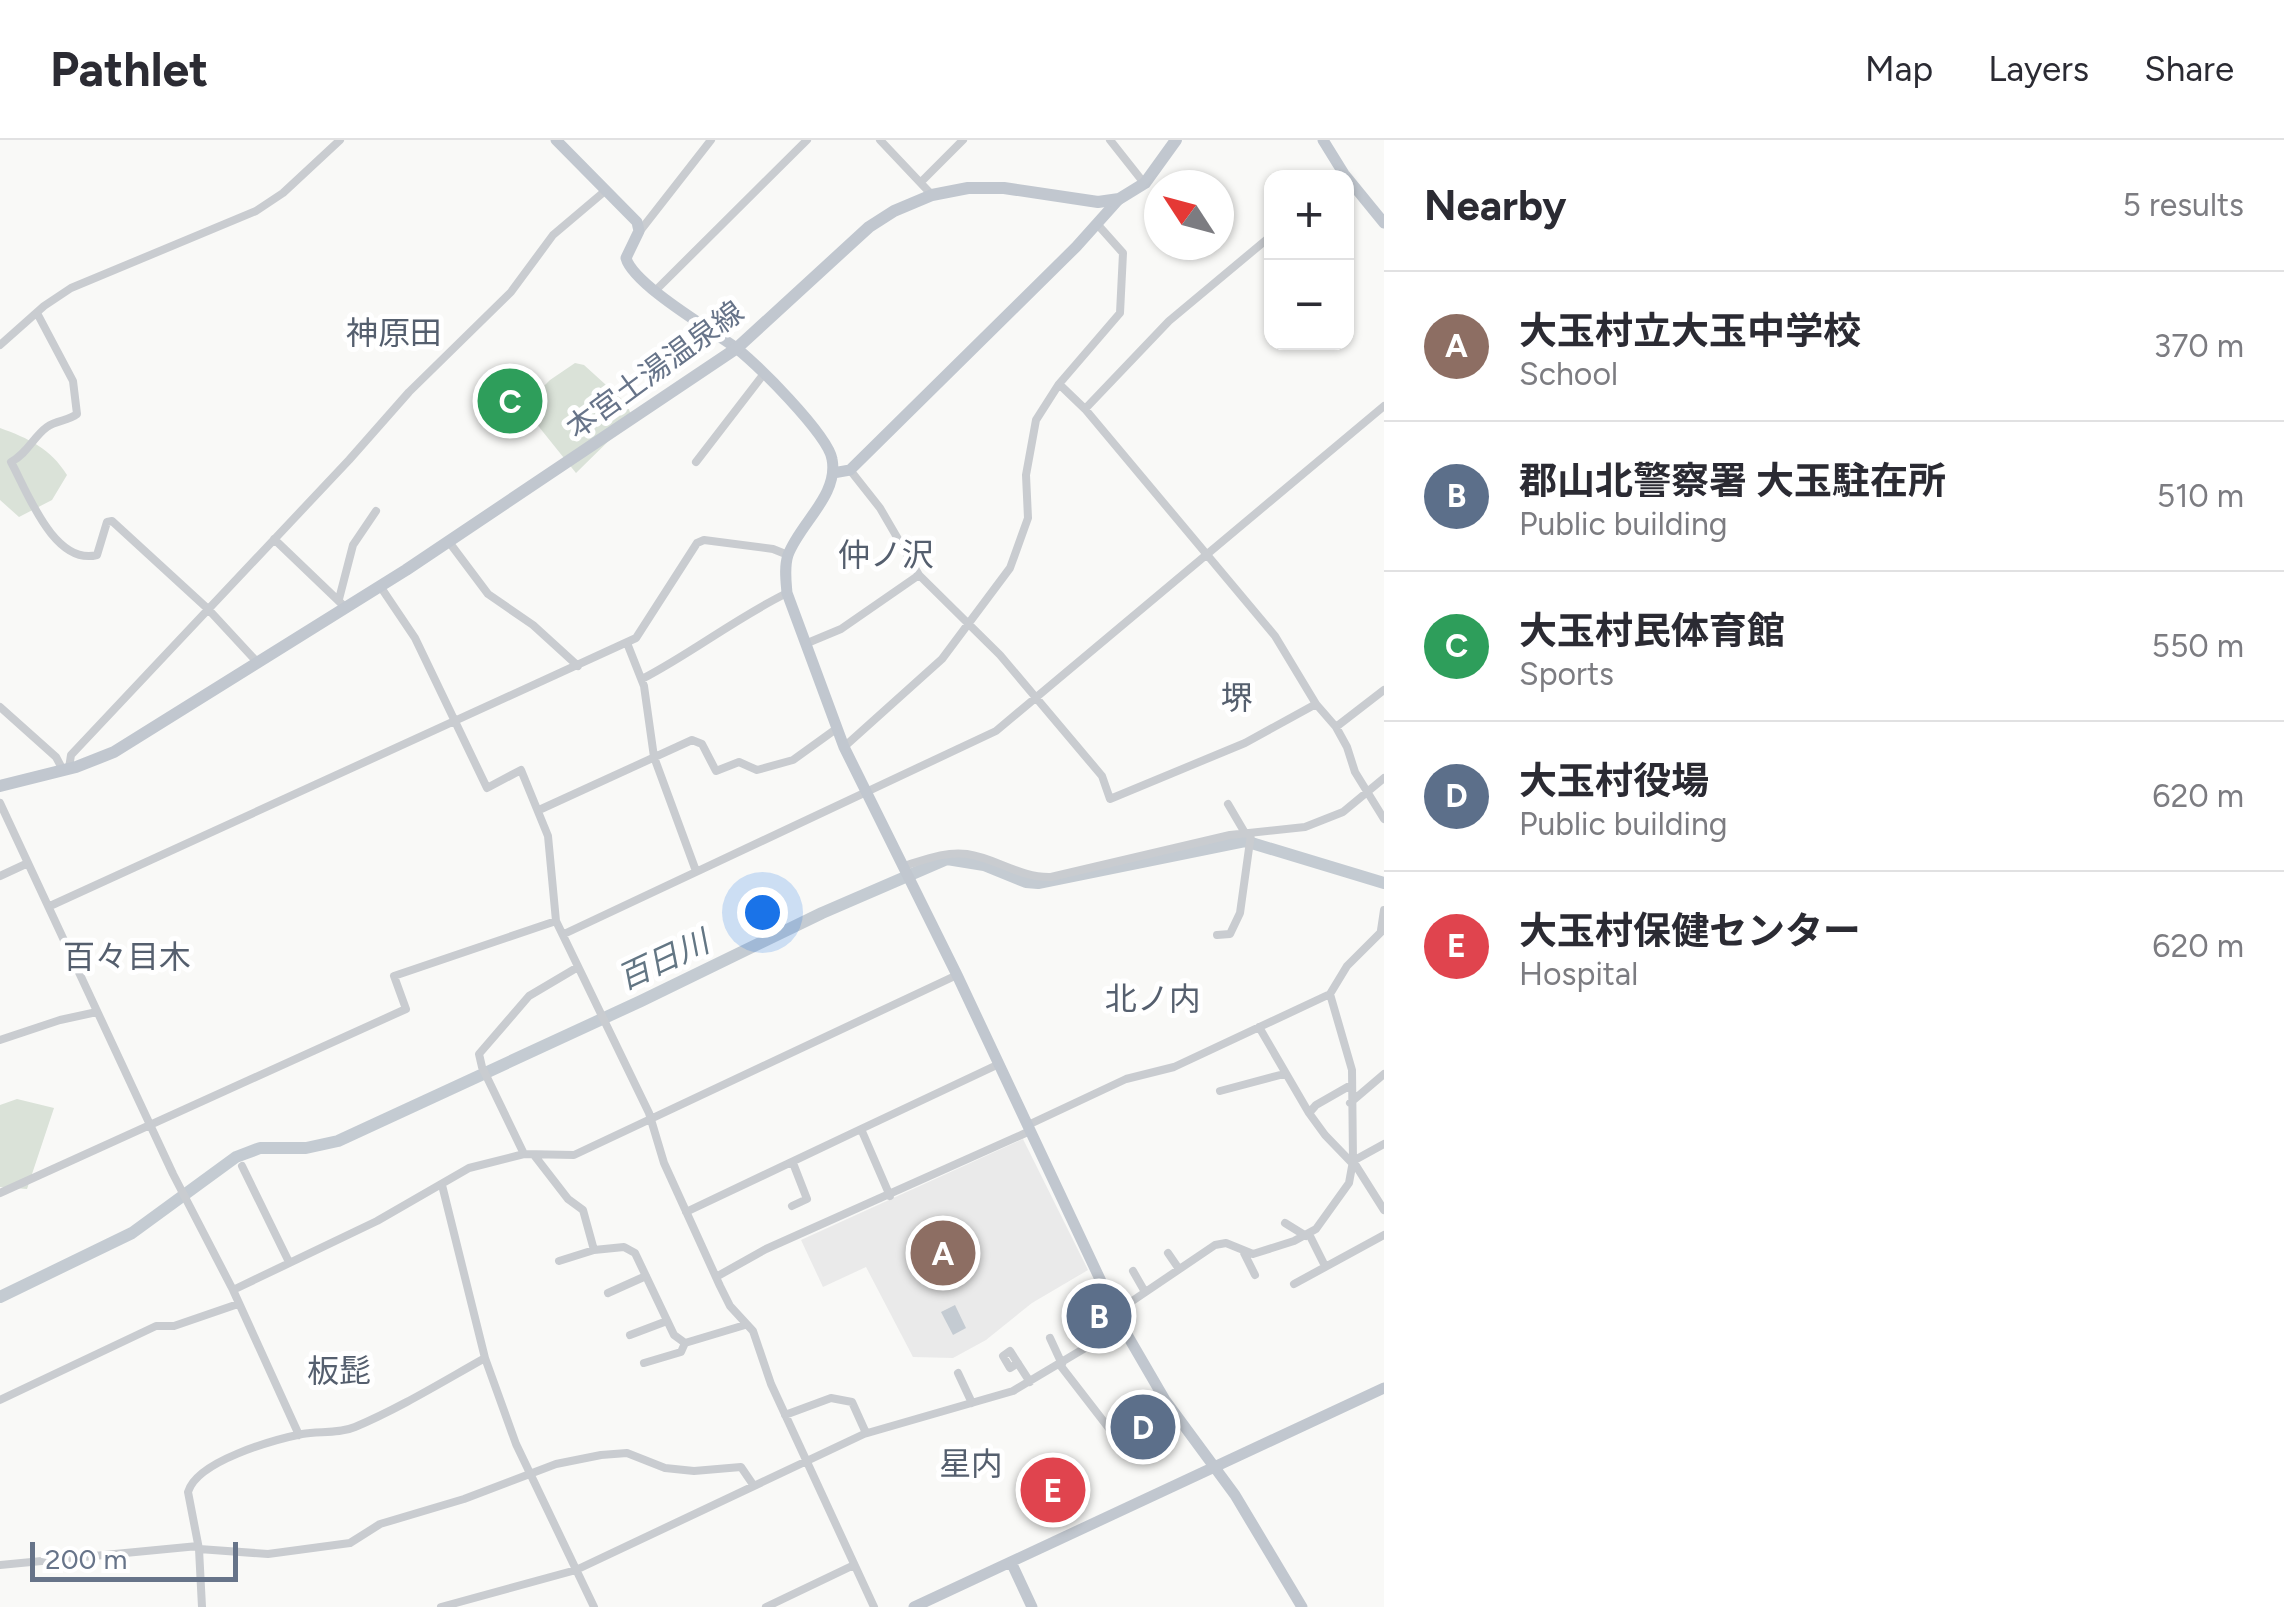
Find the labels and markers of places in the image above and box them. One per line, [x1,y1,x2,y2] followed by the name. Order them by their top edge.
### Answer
[478,364,542,438] pin: C
[910,1216,976,1290] pin: A
[1066,1278,1132,1354] pin: B
[1110,1390,1176,1464] pin: D
[1020,1452,1086,1528] pin: E

